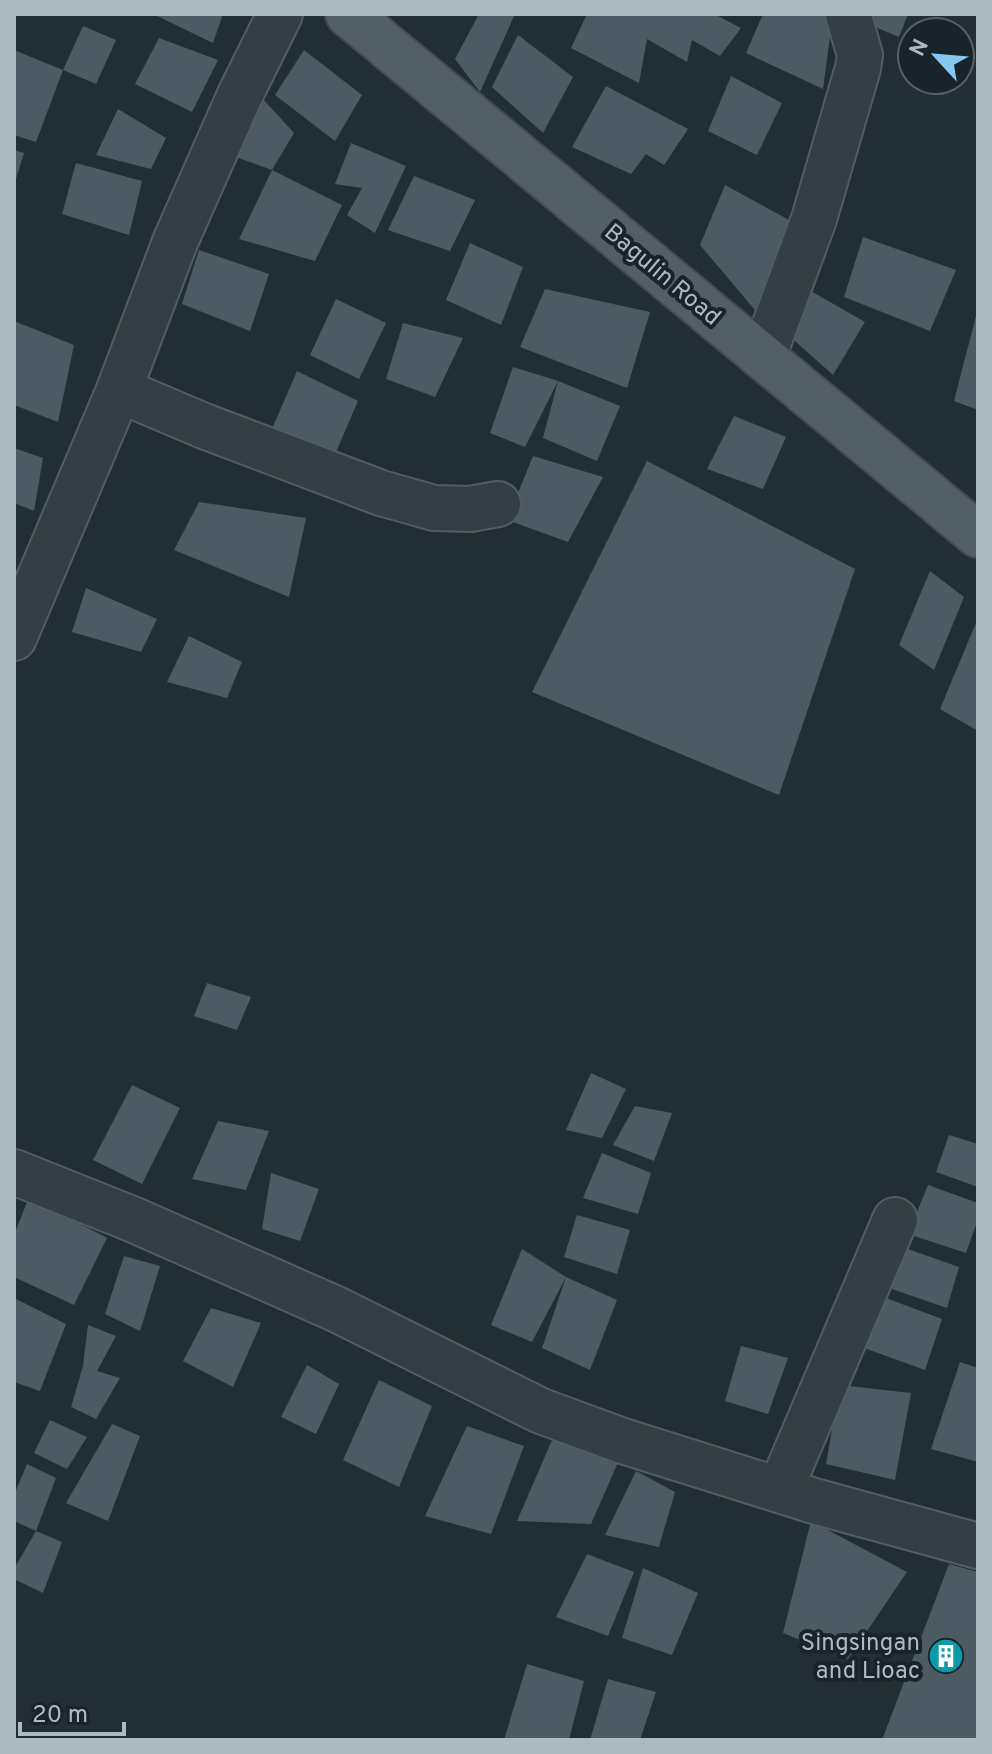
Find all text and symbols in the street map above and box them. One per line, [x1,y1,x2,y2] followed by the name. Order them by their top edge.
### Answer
[896,16,976,96] north arrow
[905,35,936,61] text: N
[597,218,726,333] street label: Bagulin Road
[801,1629,920,1687] place label: Singsingan and Lioac
[927,1637,965,1675] building icon: Singsingan and Lioac
[20,1686,124,1736] scale bar
[32,1701,88,1731] text: 20 m

